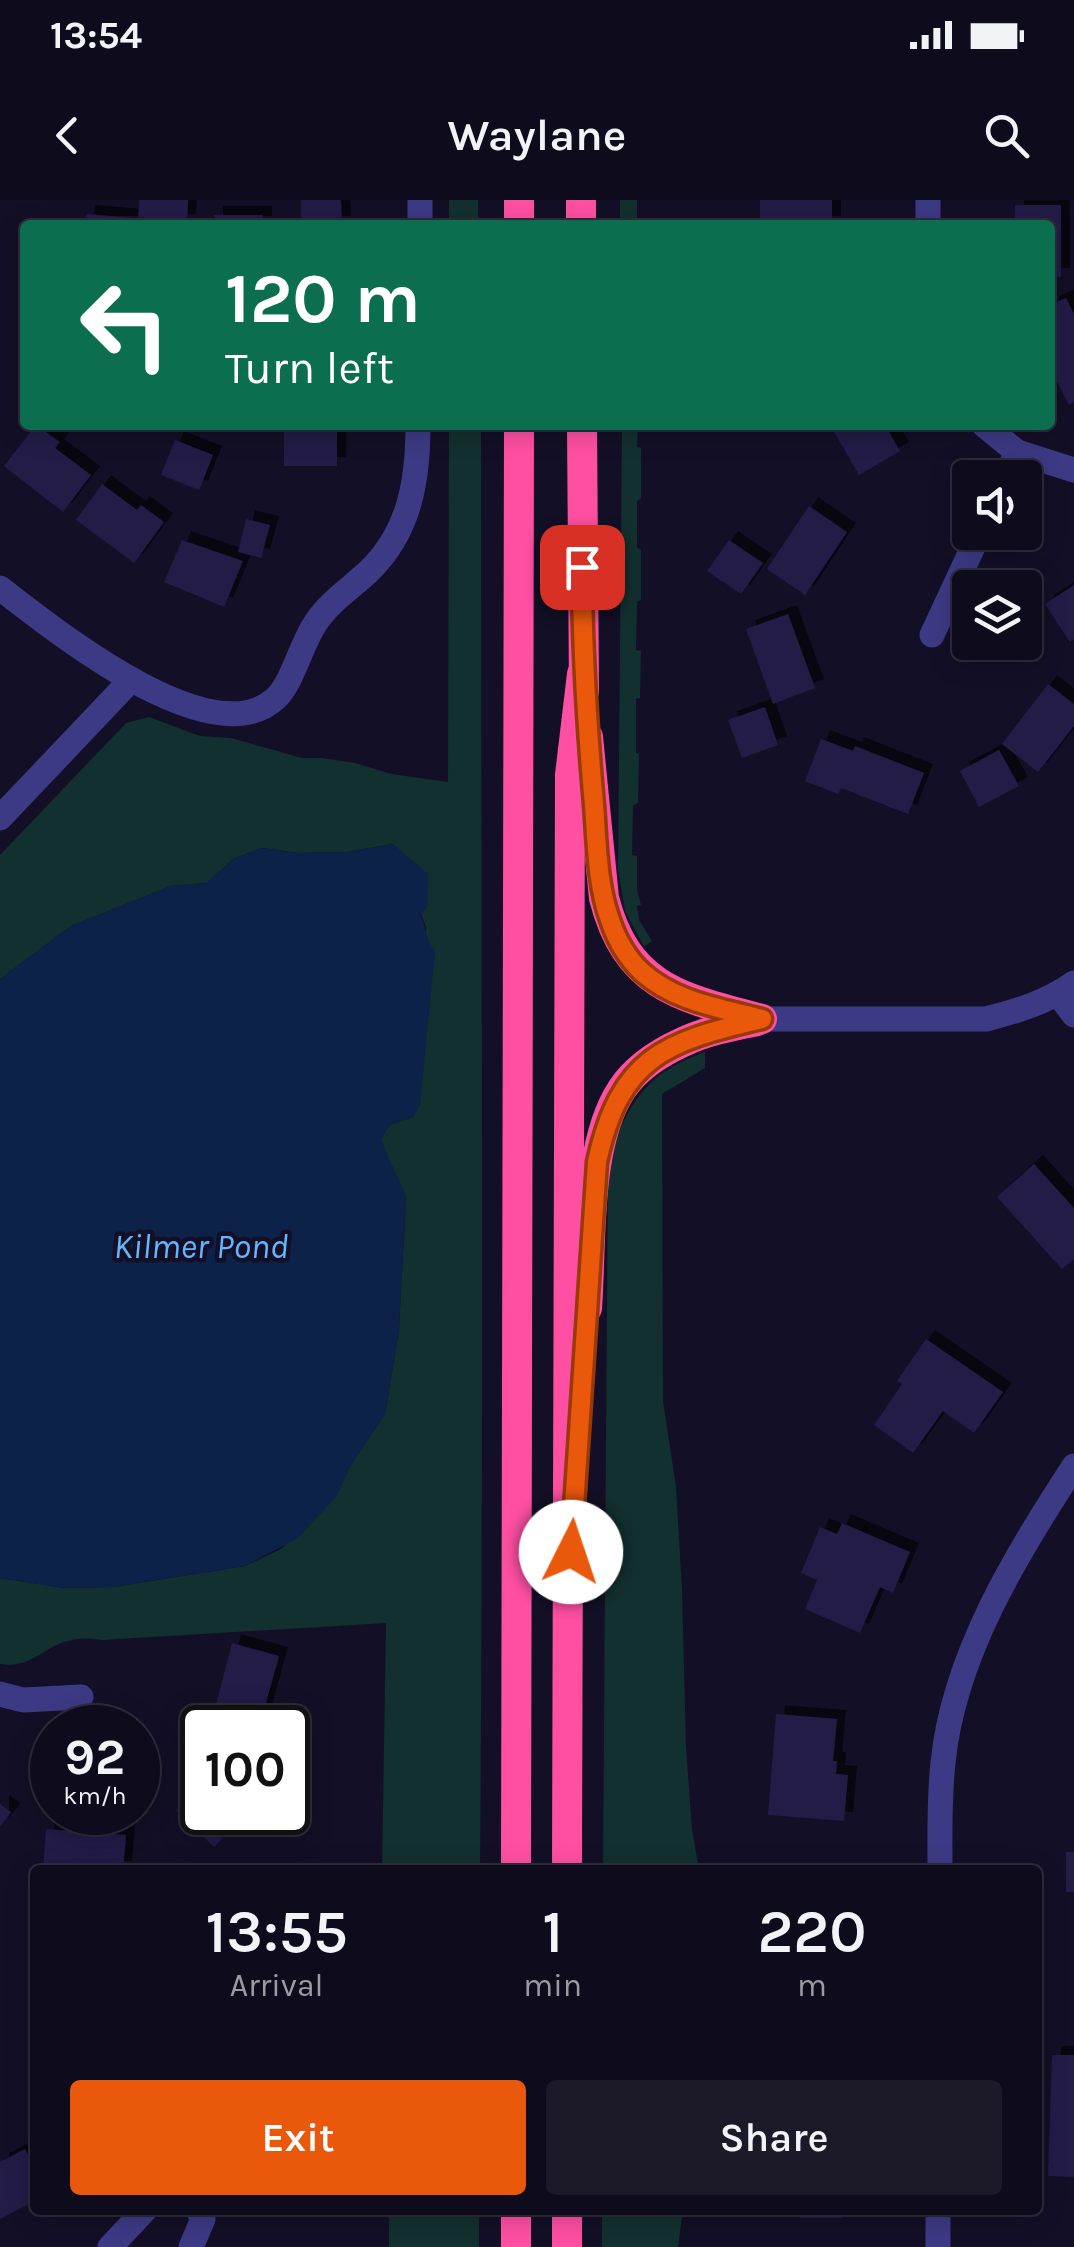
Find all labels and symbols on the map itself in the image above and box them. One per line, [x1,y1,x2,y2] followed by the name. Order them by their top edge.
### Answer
[540,525,625,610] pin
[114,1226,288,1267] water label: Kilmer Pond
[519,1500,623,1604] position arrow
[180,1705,310,1835] speed limit sign: 100

